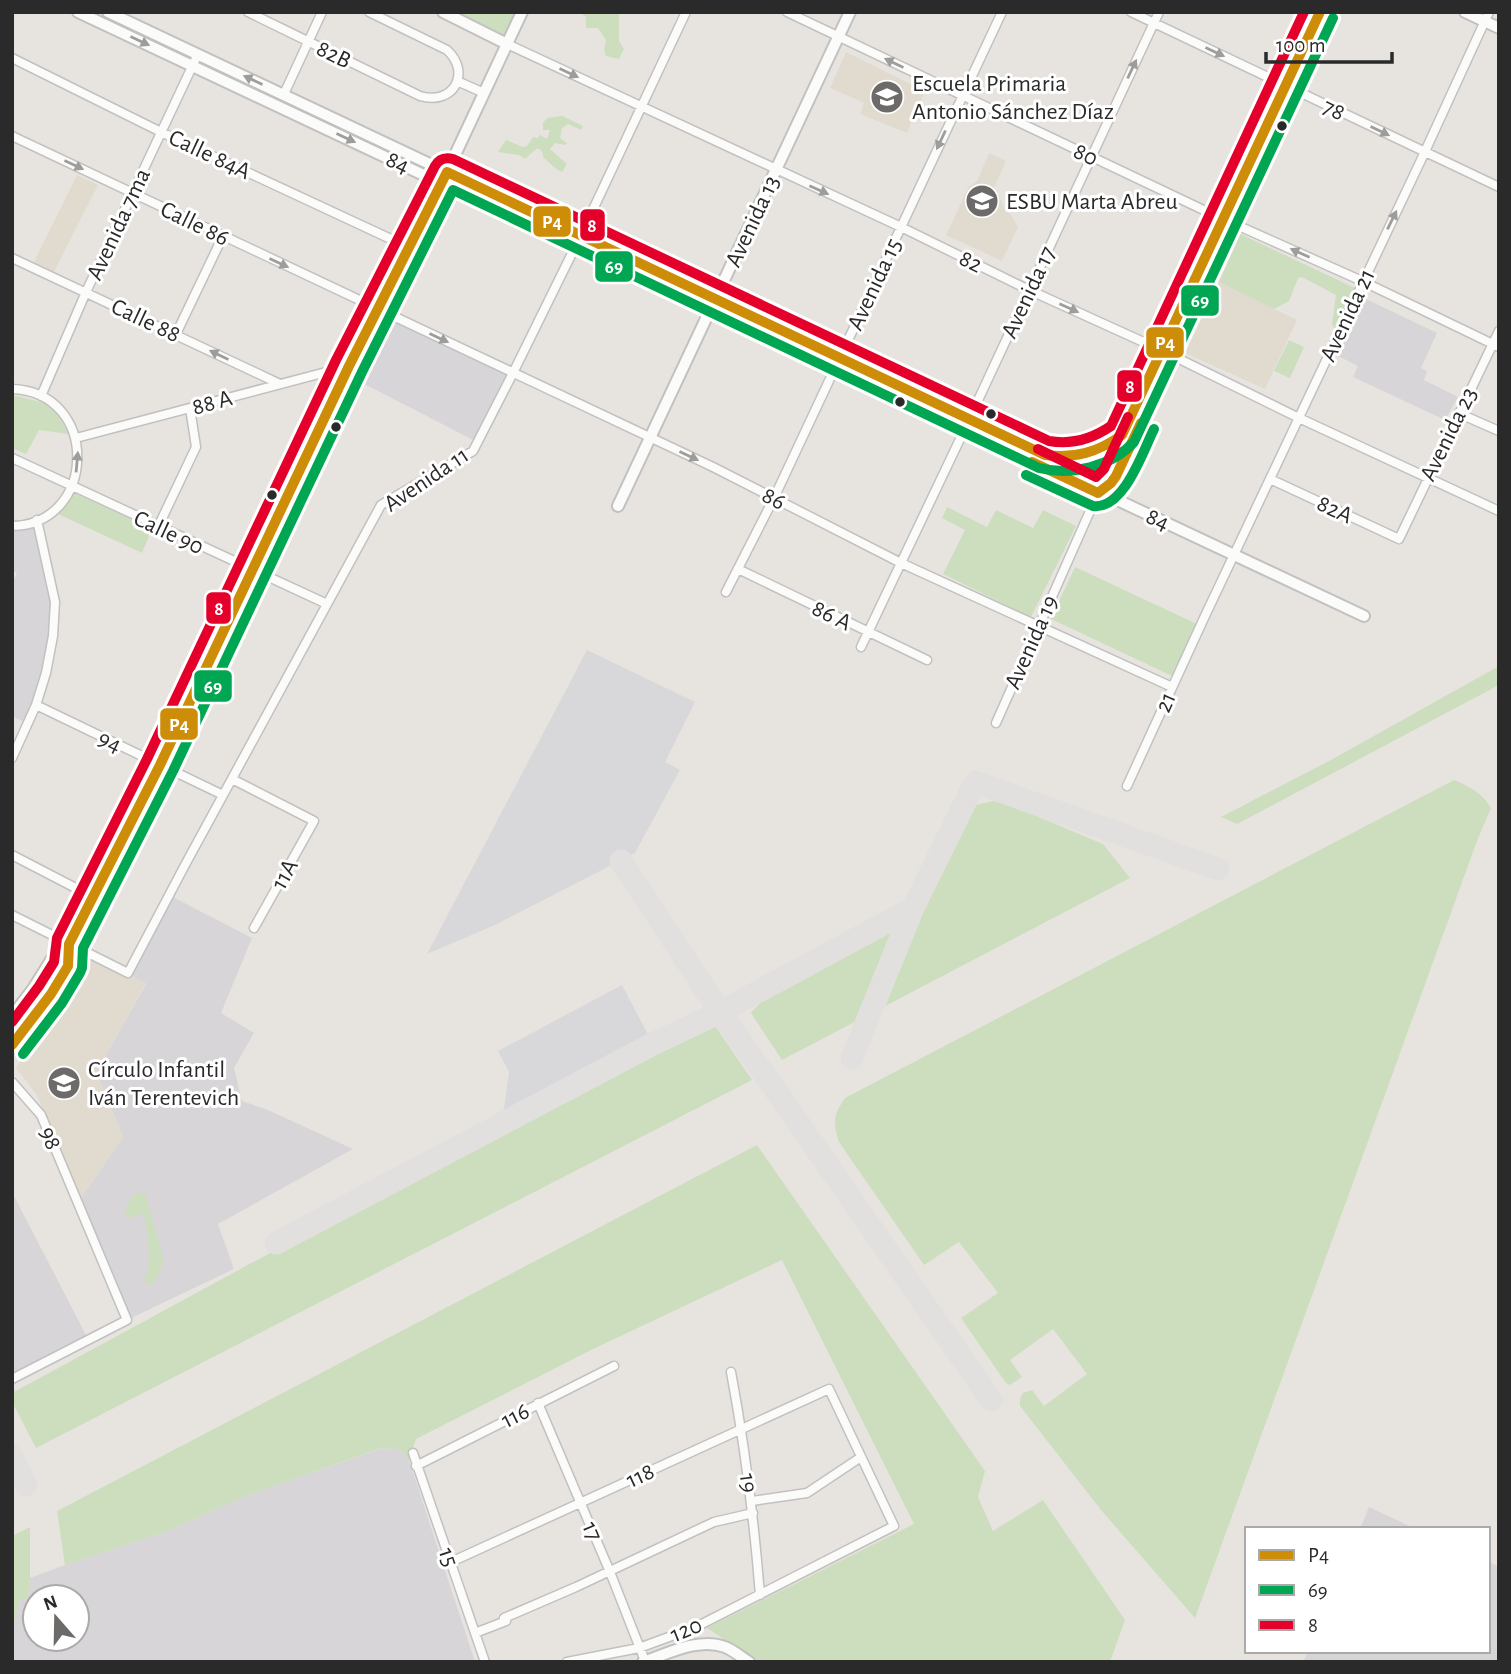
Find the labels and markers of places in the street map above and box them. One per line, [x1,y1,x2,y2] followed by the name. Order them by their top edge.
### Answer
[912,72,1114,124] place label: Escuela Primaria Antonio Sánchez Díaz
[868,78,906,116] school or university icon: Escuela Primaria Antonio Sánchez Díaz
[1275,119,1289,133] unlabelled marker
[963,182,1001,220] school or university icon: ESBU Marta Abreu
[1006,190,1178,214] place label: ESBU Marta Abreu
[893,395,907,409] unlabelled marker
[984,407,998,421] unlabelled marker
[329,420,343,434] unlabelled marker
[265,488,279,502] unlabelled marker
[88,1058,239,1110] place label: Círculo Infantil Iván Terentevich
[45,1064,83,1102] school or university icon: Círculo Infantil Iván Terentevich

